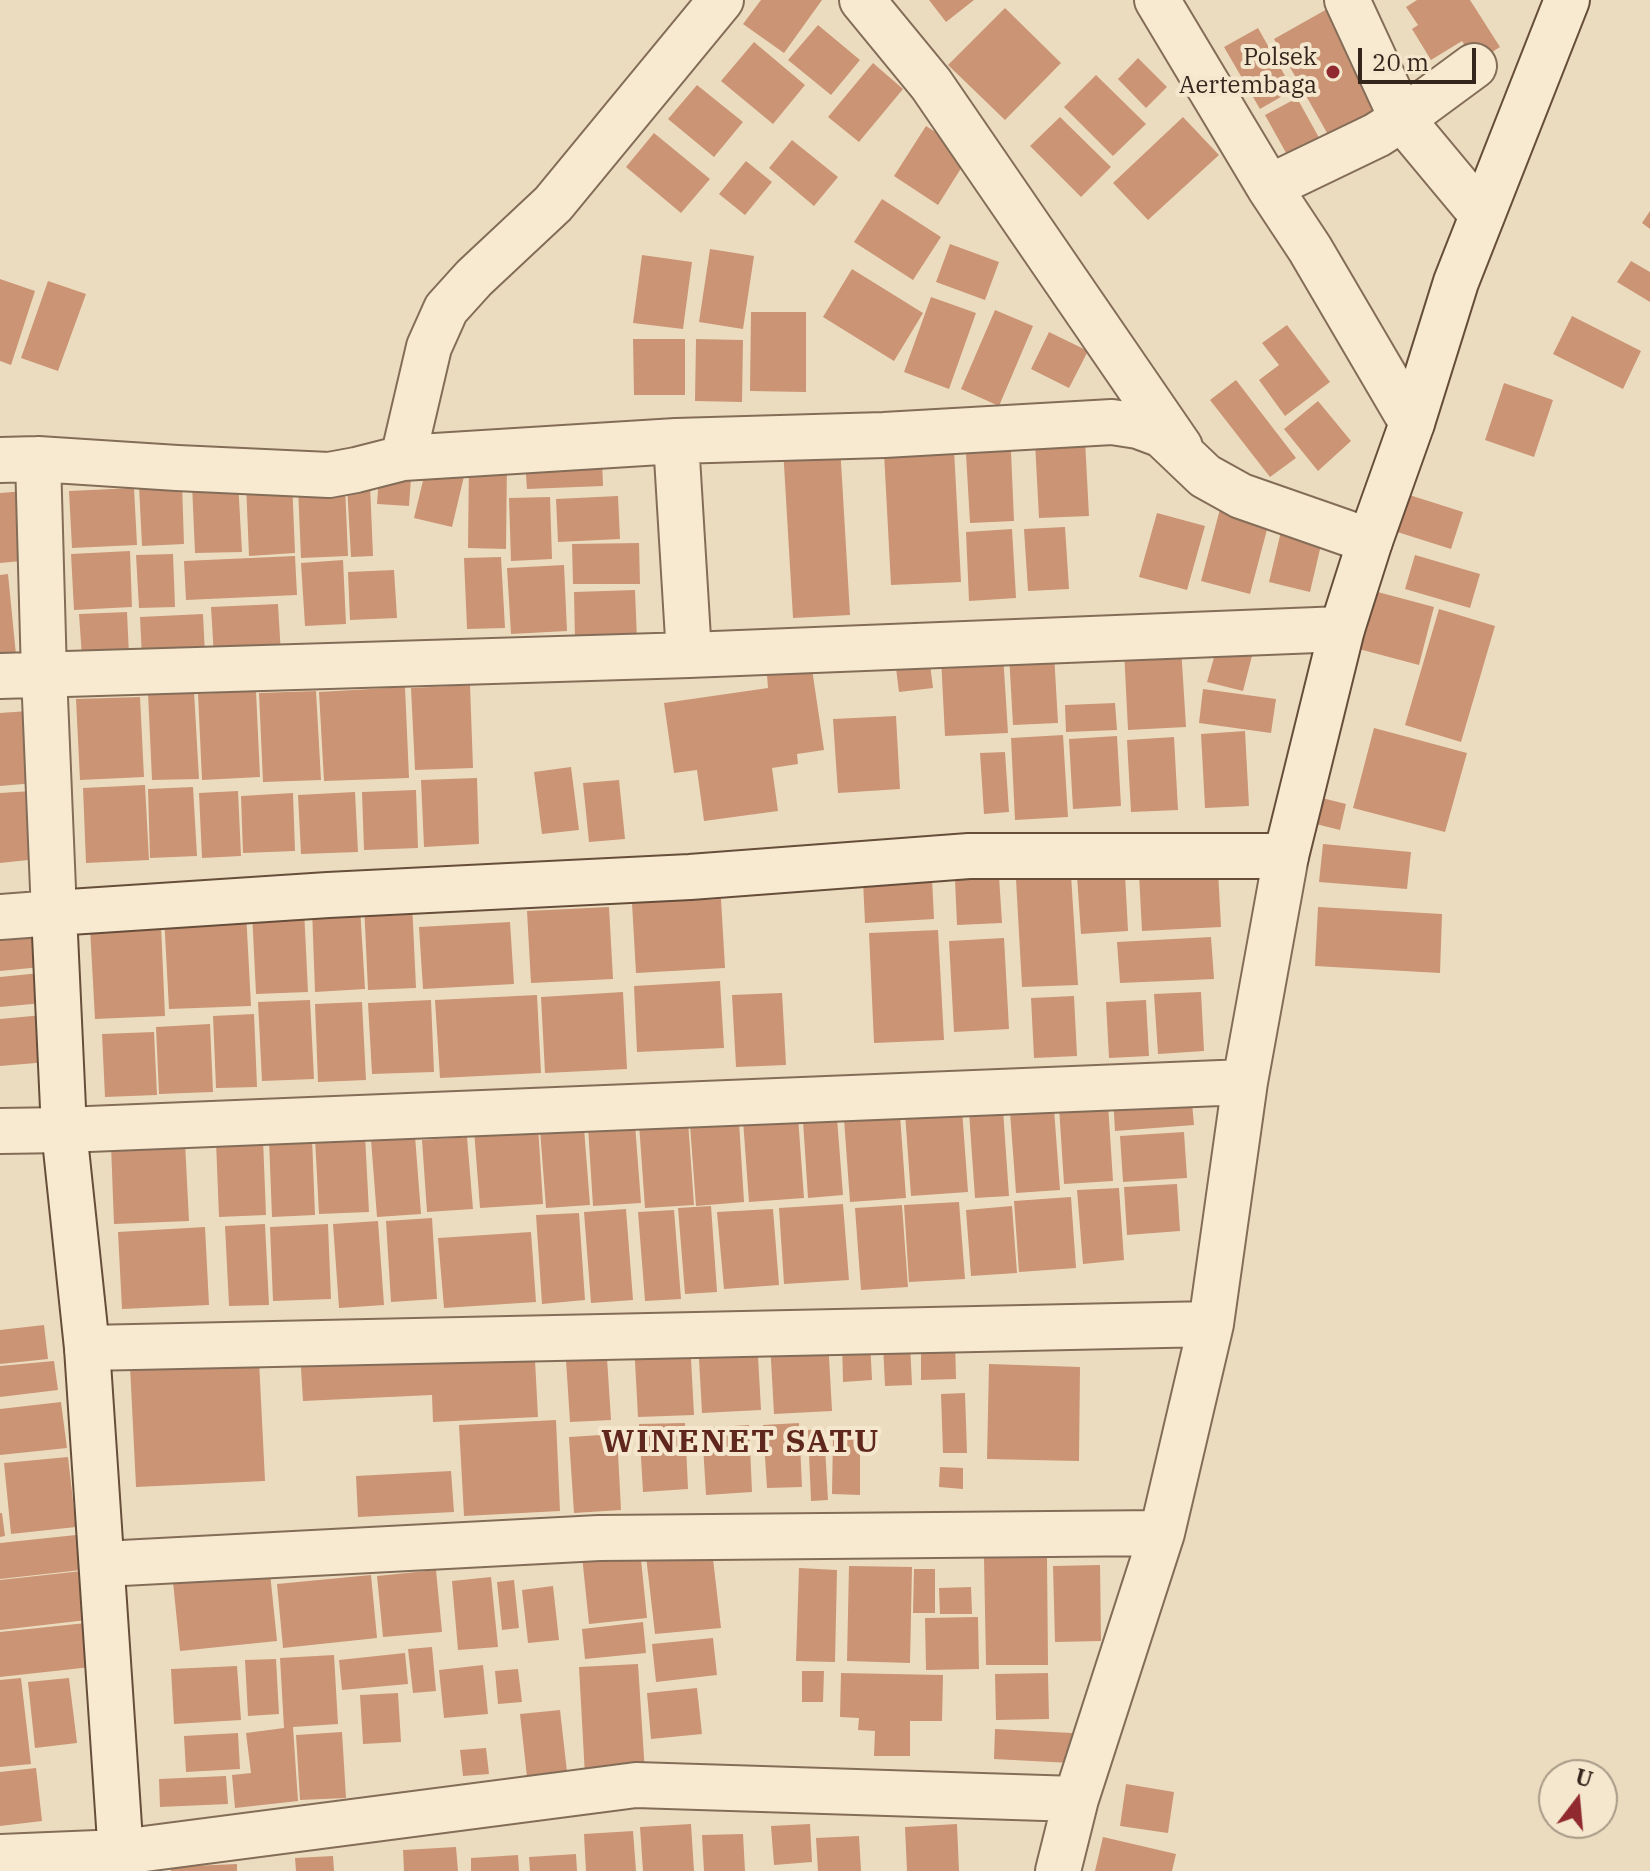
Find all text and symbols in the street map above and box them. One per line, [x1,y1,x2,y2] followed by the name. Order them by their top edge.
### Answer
[1362,32,1480,82] scale bar
[1179,44,1317,100] place label: Polsek Aertembaga
[1372,46,1429,78] text: 20 m
[1324,63,1342,81] marker: Polsek Aertembaga
[601,1424,881,1462] district label: WINENET SATU
[1538,1759,1618,1839] north arrow
[1572,1761,1596,1794] text: U

